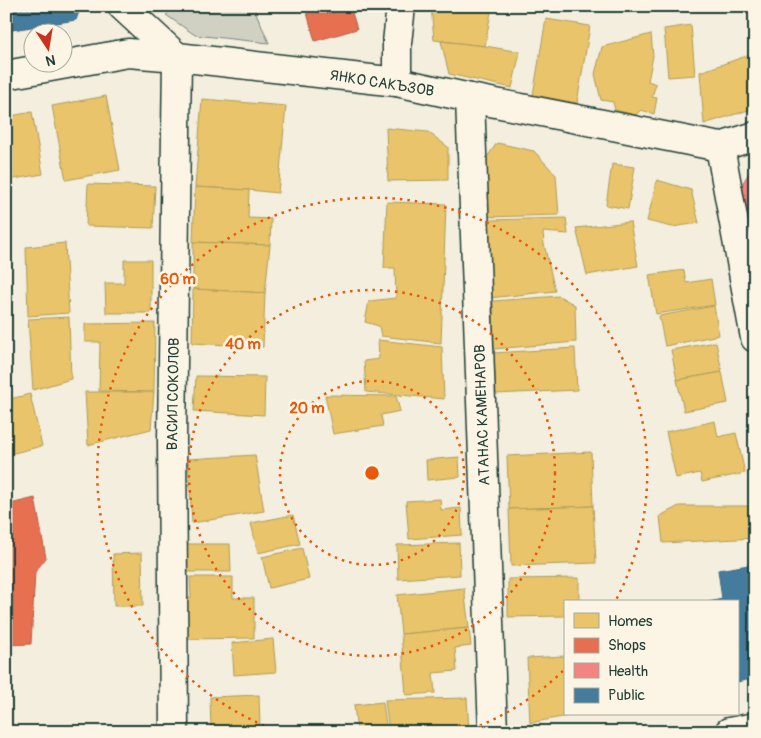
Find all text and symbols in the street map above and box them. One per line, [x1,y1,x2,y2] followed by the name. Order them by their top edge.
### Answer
[22,22,72,72] north arrow
[44,51,57,70] text: N
[328,66,435,101] street label: ЯНКО САКЪЗОВ
[160,270,196,289] text: 60 m
[225,335,261,354] text: 40 m
[163,338,184,451] street label: ВАСИЛ СОКОЛОВ
[471,344,494,486] street label: АТАНАС КАМЕНАРОВ
[289,399,325,418] text: 20 m
[363,464,381,482] centre of rings
[564,600,738,716] legend
[608,612,653,631] text: Homes
[608,636,646,655] text: Shops
[608,662,648,681] text: Health
[608,686,645,705] text: Public

